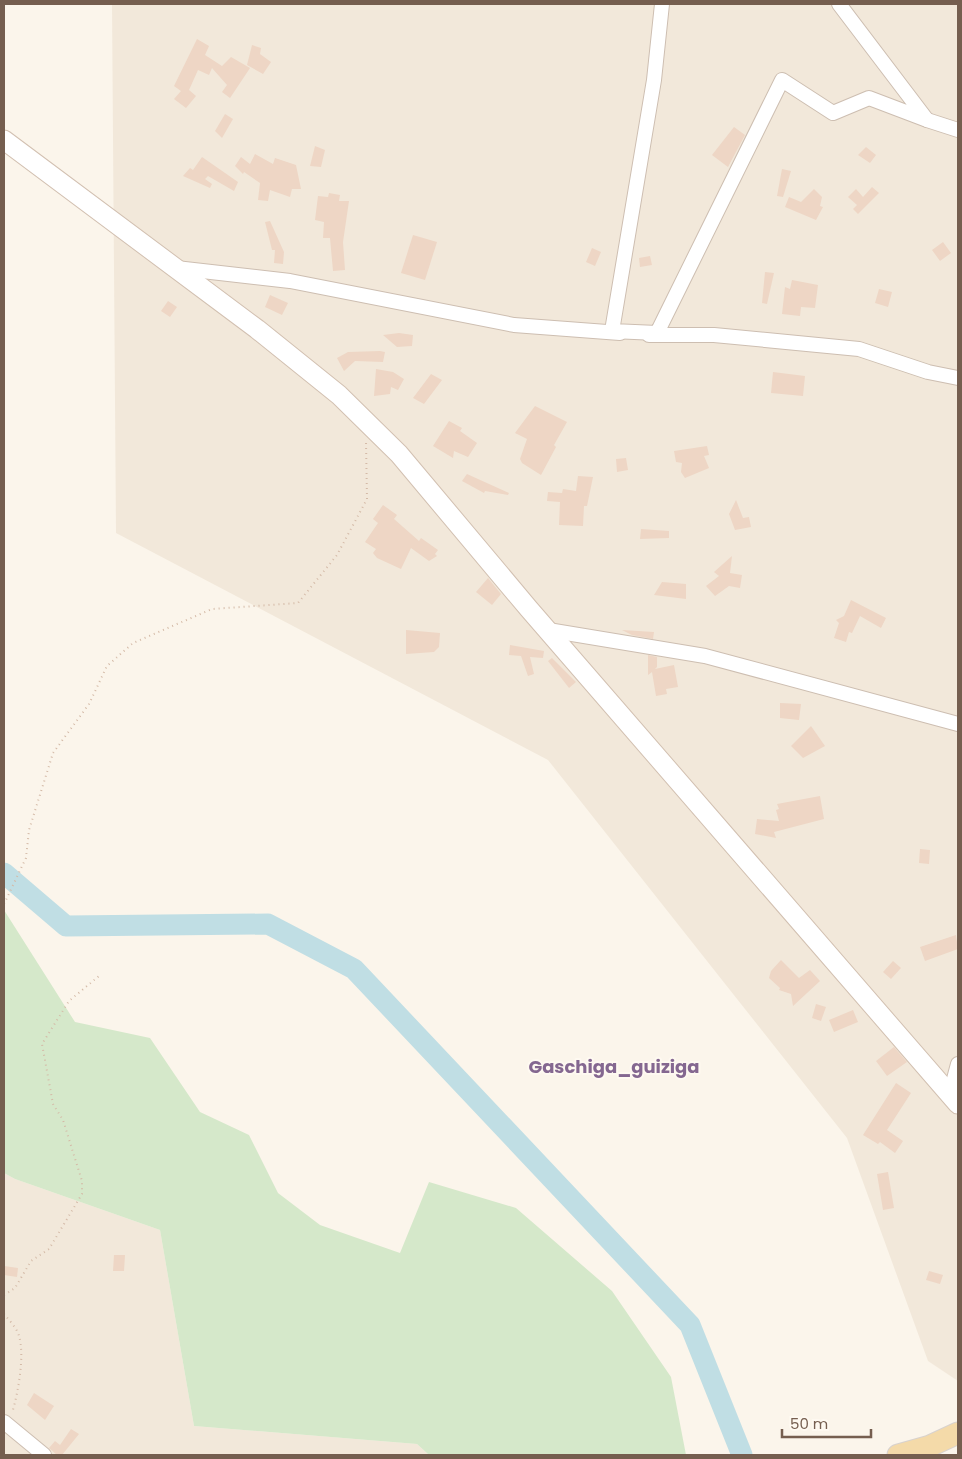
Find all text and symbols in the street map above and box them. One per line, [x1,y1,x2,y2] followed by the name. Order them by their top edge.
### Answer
[528,1054,700,1079] district label: Gaschiga_guiziga
[782,1406,871,1438] scale bar
[790,1413,828,1434] text: 50 m

